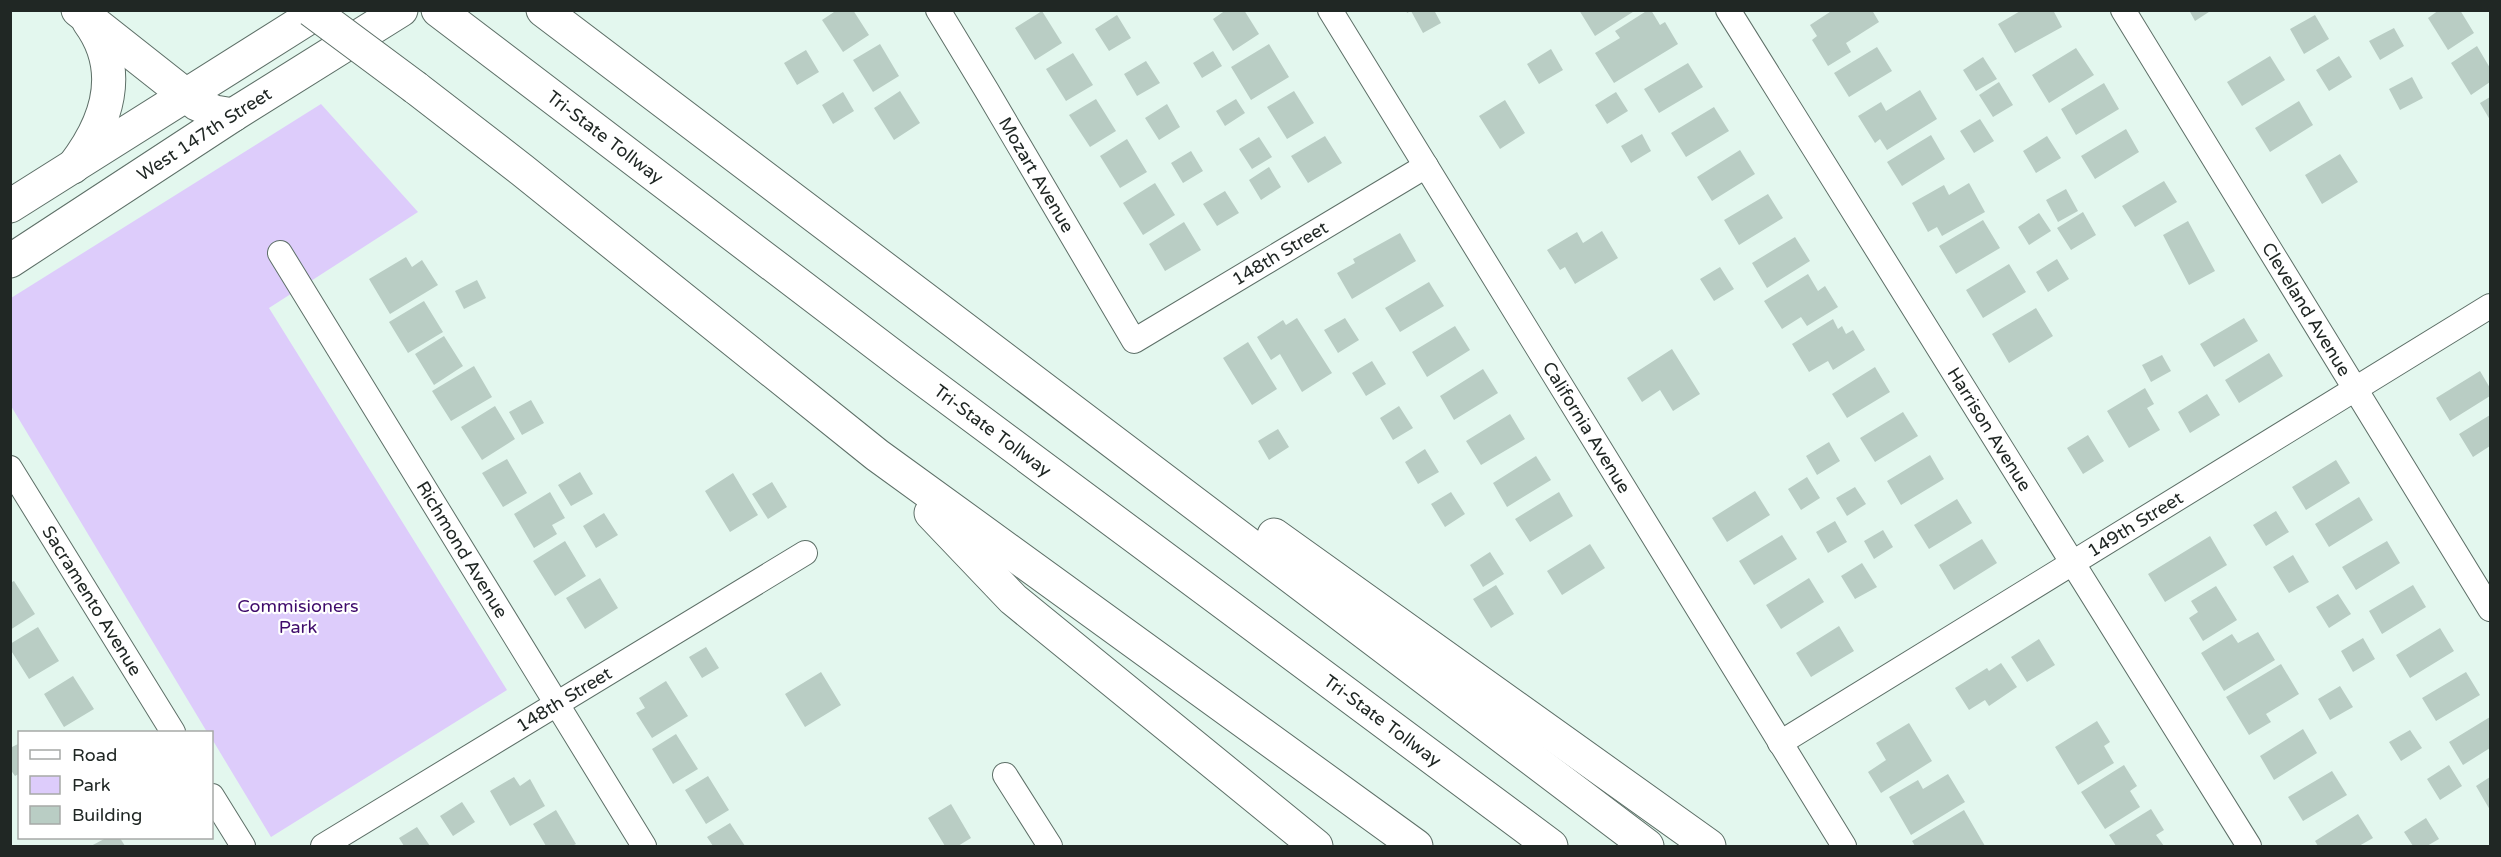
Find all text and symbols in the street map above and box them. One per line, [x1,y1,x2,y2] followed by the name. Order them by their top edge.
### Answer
[133,83,276,186] street label: West 147th Street
[542,86,668,189] street label: Tri-State Tollway
[994,113,1079,237] street label: Mozart Avenue
[1228,216,1332,291] street label: 148th Street
[2257,238,2356,380] street label: Cleveland Avenue
[1538,358,1635,497] street label: California Avenue
[1942,363,2036,495] street label: Harrison Avenue
[929,380,1056,482] street label: Tri-State Tollway
[412,477,512,622] street label: Richmond Avenue
[2083,487,2187,562] street label: 149th Street
[37,522,147,680] street label: Sacramento Avenue
[237,595,359,638] park label: Commisioners Park
[512,662,616,737] street label: 148th Street
[1319,670,1446,772] street label: Tri-State Tollway
[18,731,213,839] legend
[72,744,117,766] text: Road
[72,774,111,796] text: Park
[72,804,142,826] text: Building

